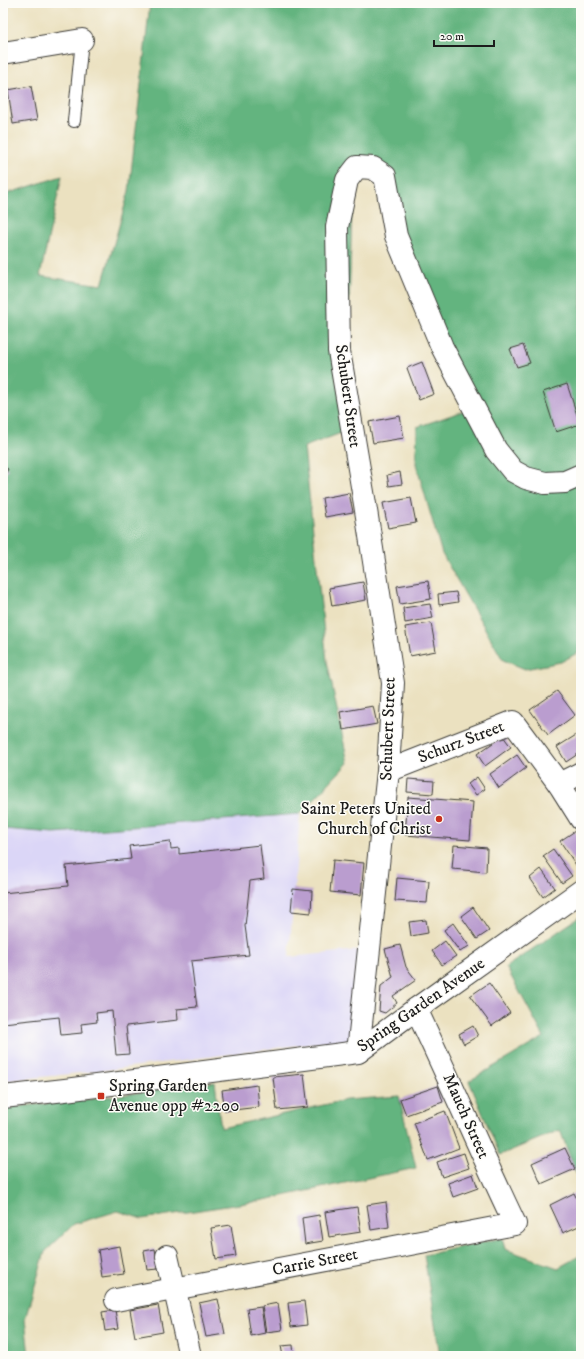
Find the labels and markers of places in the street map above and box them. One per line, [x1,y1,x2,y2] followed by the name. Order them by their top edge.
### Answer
[301,798,432,840] place label: Saint Peters United Church of Christ
[434,814,444,824] marker: Saint Peters United Church of Christ
[109,1075,239,1117] place label: Spring Garden Avenue opp #2200
[96,1091,106,1101] marker: Spring Garden Avenue opp #2200

